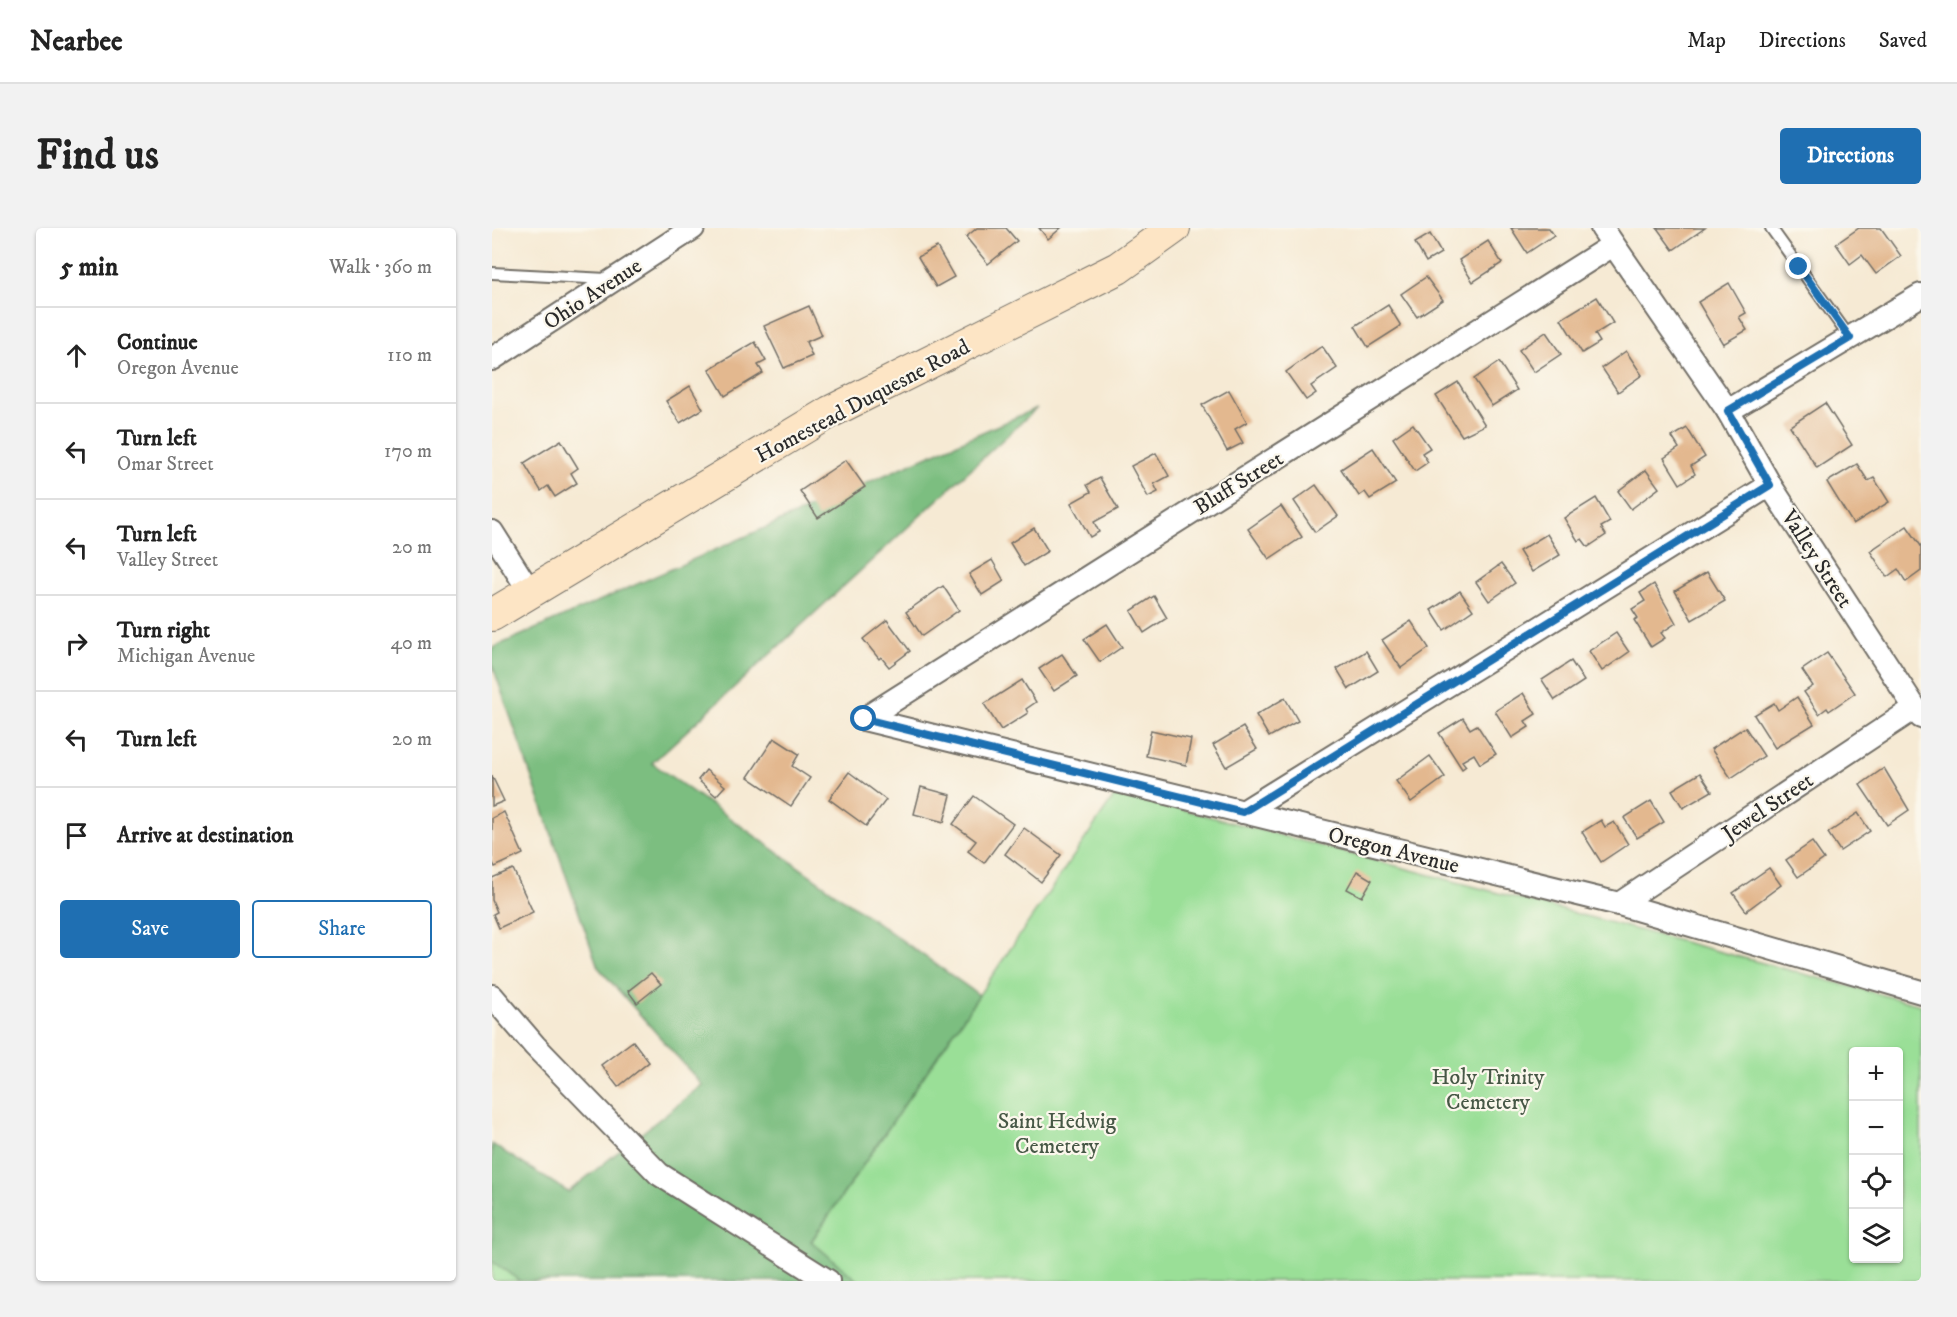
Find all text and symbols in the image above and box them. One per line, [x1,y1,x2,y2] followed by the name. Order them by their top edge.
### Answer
[30,24,123,59] text: Nearbee
[1687,28,1726,54] text: Map
[1759,28,1846,54] text: Directions
[1879,28,1927,54] text: Saved
[1780,128,1921,184] button: Directions
[36,130,159,182] text: Find us
[60,251,118,284] text: 5 min
[539,253,647,336] street label: Ohio Avenue
[1785,253,1811,279] route end
[329,255,432,280] text: Walk · 360 m
[117,329,198,356] text: Continue
[751,333,974,469] street label: Homestead Duquesne Road
[60,339,93,372] icon: ahead
[387,343,432,368] text: 110 m
[117,356,239,381] text: Oregon Avenue
[117,425,197,452] text: Turn left
[60,435,93,468] icon: left
[384,439,432,464] text: 170 m
[1189,445,1288,521] street label: Bluff Street
[117,452,214,477] text: Omar Street
[1775,504,1858,613] street label: Valley Street
[117,521,197,548] text: Turn left
[60,531,93,564] icon: left
[392,535,432,560] text: 20 m
[117,548,218,573] text: Valley Street
[117,617,210,644] text: Turn right
[60,627,93,660] icon: right
[390,631,432,656] text: 40 m
[117,644,255,669] text: Michigan Avenue
[850,705,876,731] route start
[60,723,93,756] icon: left
[117,726,197,753] text: Turn left
[392,727,432,752] text: 20 m
[1716,767,1818,849] street label: Jewel Street
[60,819,93,852] icon: arrive
[1325,821,1462,880] street label: Oregon Avenue
[117,822,294,849] text: Arrive at destination
[60,900,240,958] button: Save
[252,900,432,958] button: Share
[1849,1047,1903,1263] map controls
[1849,1047,1903,1101] button: +
[1431,1064,1545,1116] park label: Holy Trinity Cemetery
[1849,1101,1903,1155] button: −
[998,1108,1116,1160] park label: Saint Hedwig Cemetery
[1849,1155,1903,1209] button: locate
[1849,1209,1903,1263] button: layers

